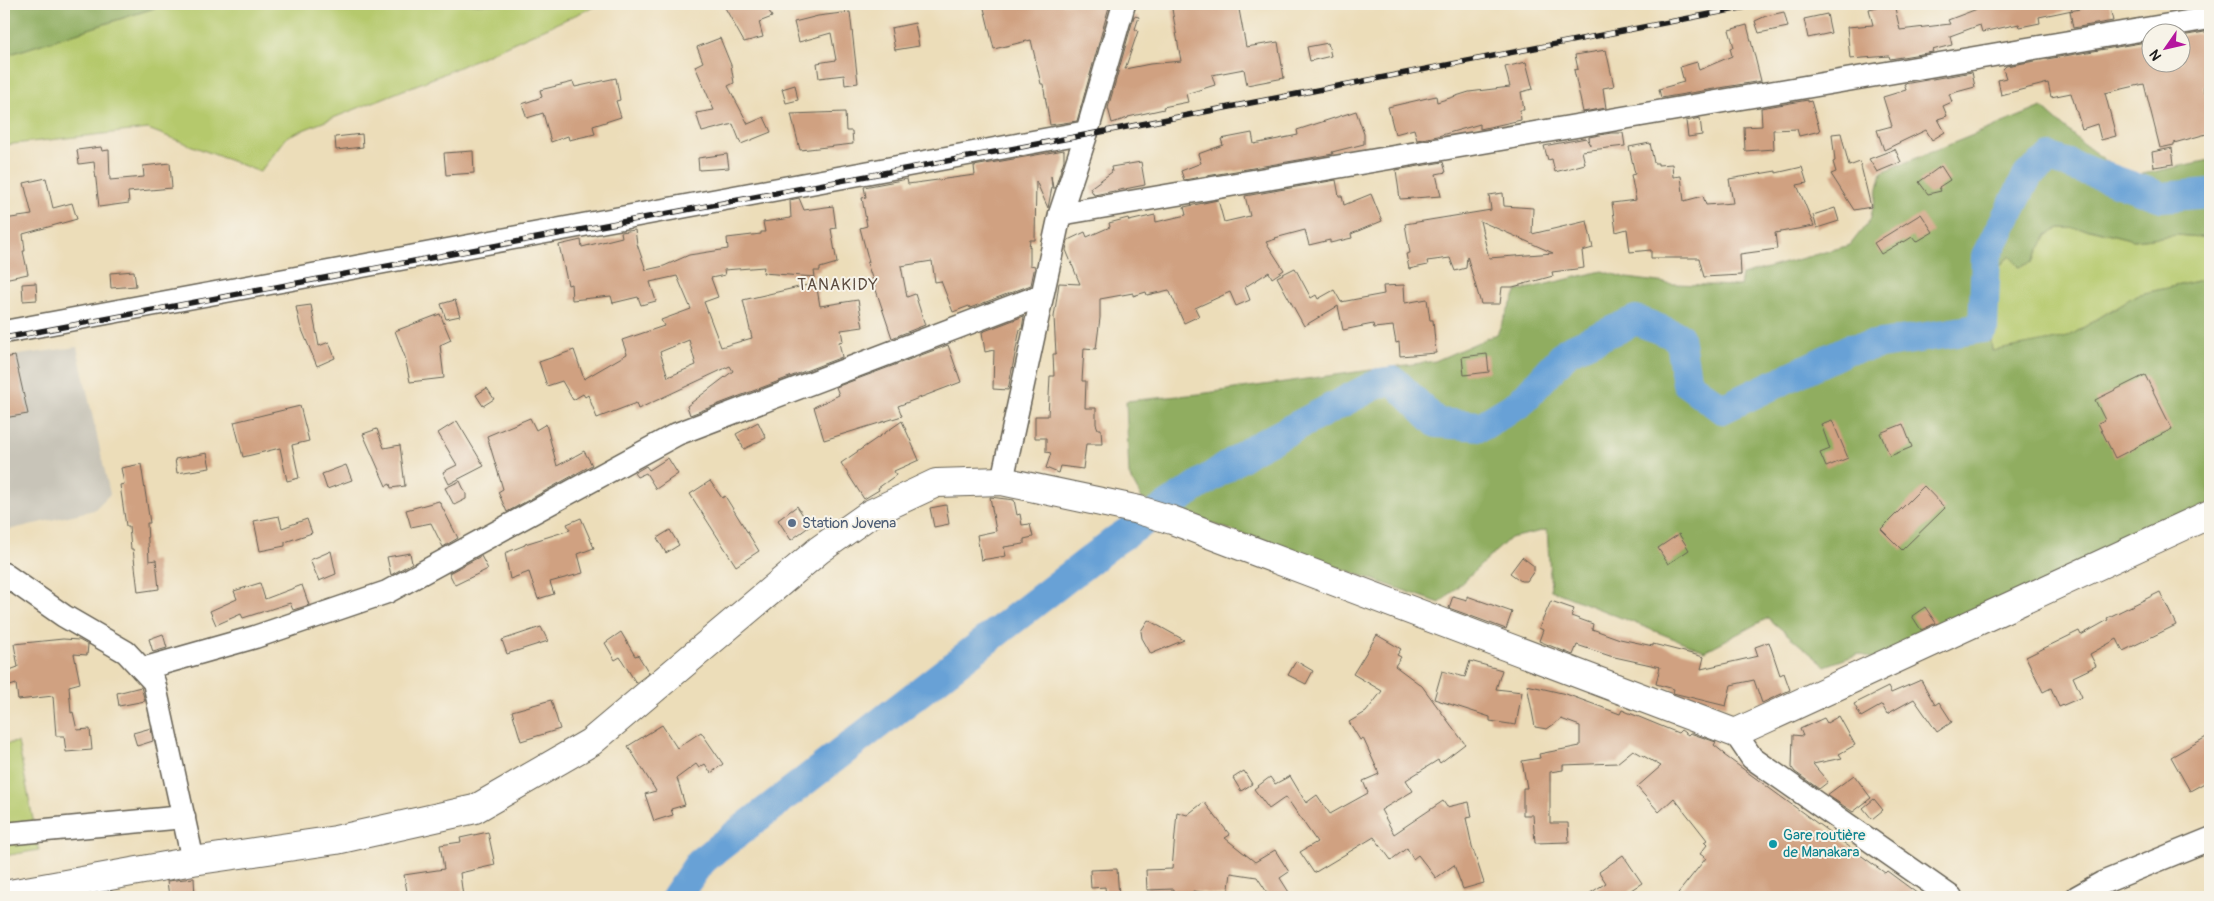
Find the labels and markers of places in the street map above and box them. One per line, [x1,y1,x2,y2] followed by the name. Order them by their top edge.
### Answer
[802,514,896,533] place label: Station Jovena
[786,517,798,529] marker: Station Jovena
[1783,826,1866,862] place label: Gare routière de Manakara
[1767,838,1779,850] marker: Gare routière de Manakara

